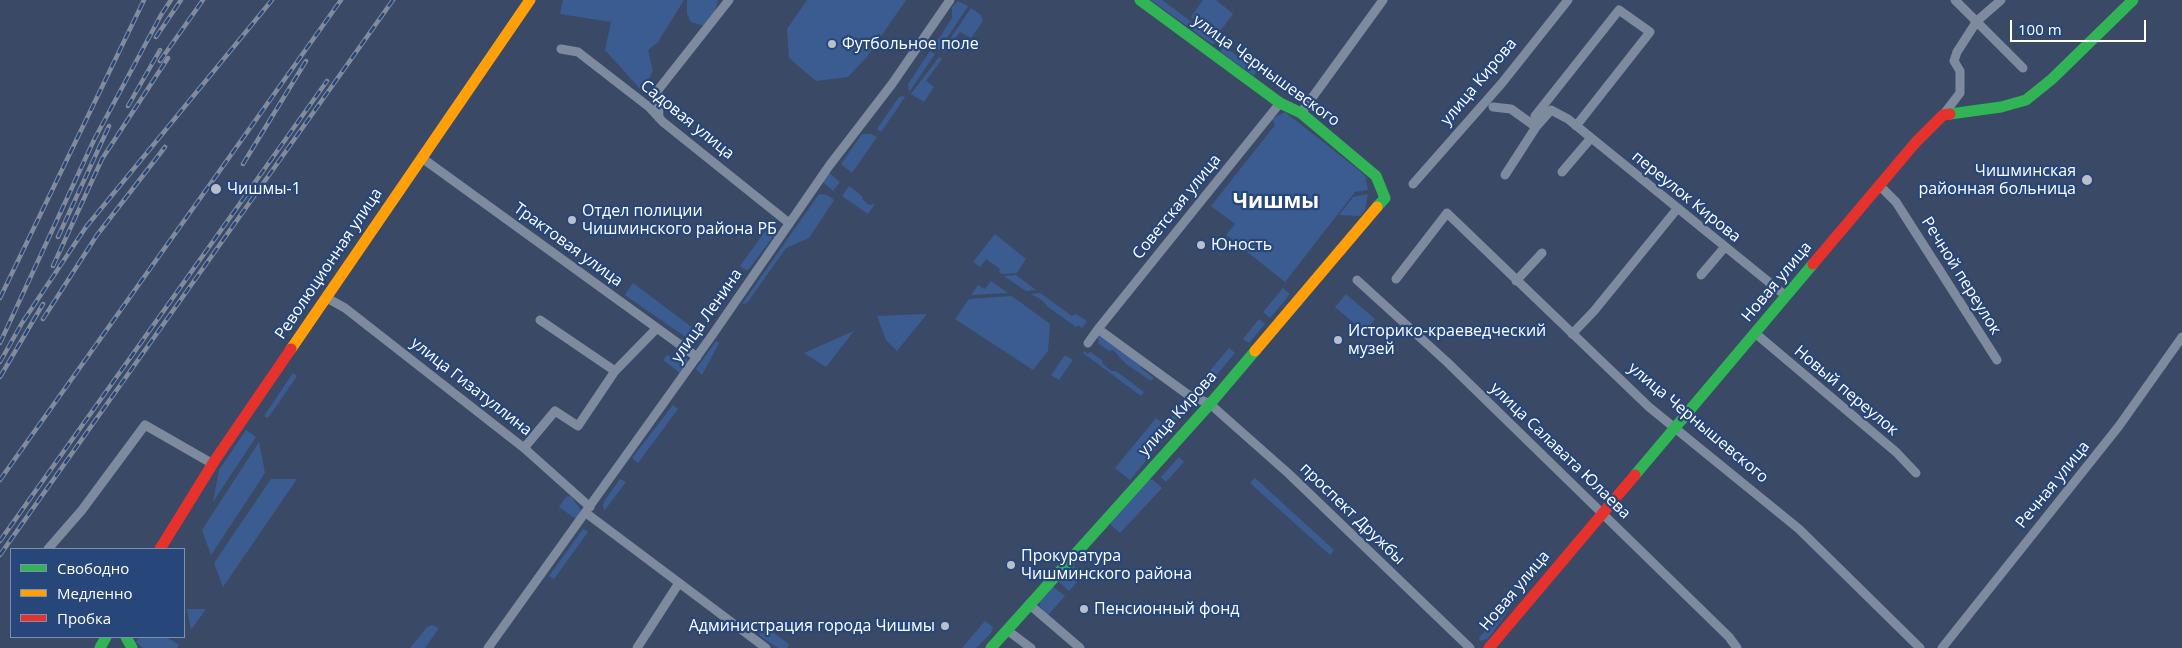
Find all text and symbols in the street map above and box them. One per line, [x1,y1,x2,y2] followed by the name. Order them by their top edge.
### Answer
[2012,10,2148,42] scale bar
[1189,11,1343,131] street label: улица Чернышевского
[2018,19,2062,39] text: 100 m
[842,34,979,54] place label: Футбольное поле
[1437,35,1521,129] street label: улица Кирова
[826,38,838,50] marker: Футбольное поле
[636,76,738,164] street label: Садовая улица
[1628,147,1744,247] street label: переулок Кирова
[1129,151,1225,263] street label: Советская улица
[1918,161,2076,199] place label: Чишминская районная больница
[2080,173,2094,187] marker: Чишминская районная больница
[227,179,301,199] place label: Чишмы-1
[209,182,223,196] marker: Чишмы-1
[271,185,387,343] street label: Революционная улица
[1233,189,1319,215] district label: Чишмы
[510,199,626,291] street label: Трактовая улица
[582,201,777,239] place label: Отдел полиции Чишминского района РБ
[566,214,578,226] marker: Отдел полиции Чишминского района РБ
[1917,214,2005,338] street label: Речной переулок
[1211,235,1272,255] place label: Юность
[1738,238,1816,326] street label: Новая улица
[1195,239,1207,251] marker: Юность
[668,265,746,367] street label: улица Ленина
[1348,321,1546,359] place label: Историко-краеведческий музей
[407,334,535,440] street label: улица Гизатуллина
[1332,334,1344,346] marker: Историко-краеведческий музей
[1790,342,1902,440] street label: Новый переулок
[1624,359,1772,487] street label: улица Чернышевского
[1135,368,1221,460] street label: улица Кирова
[1486,379,1634,523] street label: улица Салавата Юлаева
[2012,438,2094,532] street label: Речная улица
[1296,459,1408,569] street label: проспект Дружбы
[1021,546,1192,584] place label: Прокуратура Чишминского района
[1476,547,1554,635] street label: Новая улица
[10,548,185,638] legend
[57,558,129,578] text: Свободно
[1005,559,1017,571] marker: Прокуратура Чишминского района
[57,583,133,603] text: Медленно
[1094,599,1239,619] place label: Пенсионный фонд
[1078,603,1090,615] marker: Пенсионный фонд
[57,608,111,628] text: Пробка
[689,616,935,636] place label: Администрация города Чишмы
[939,620,951,632] marker: Администрация города Чишмы

